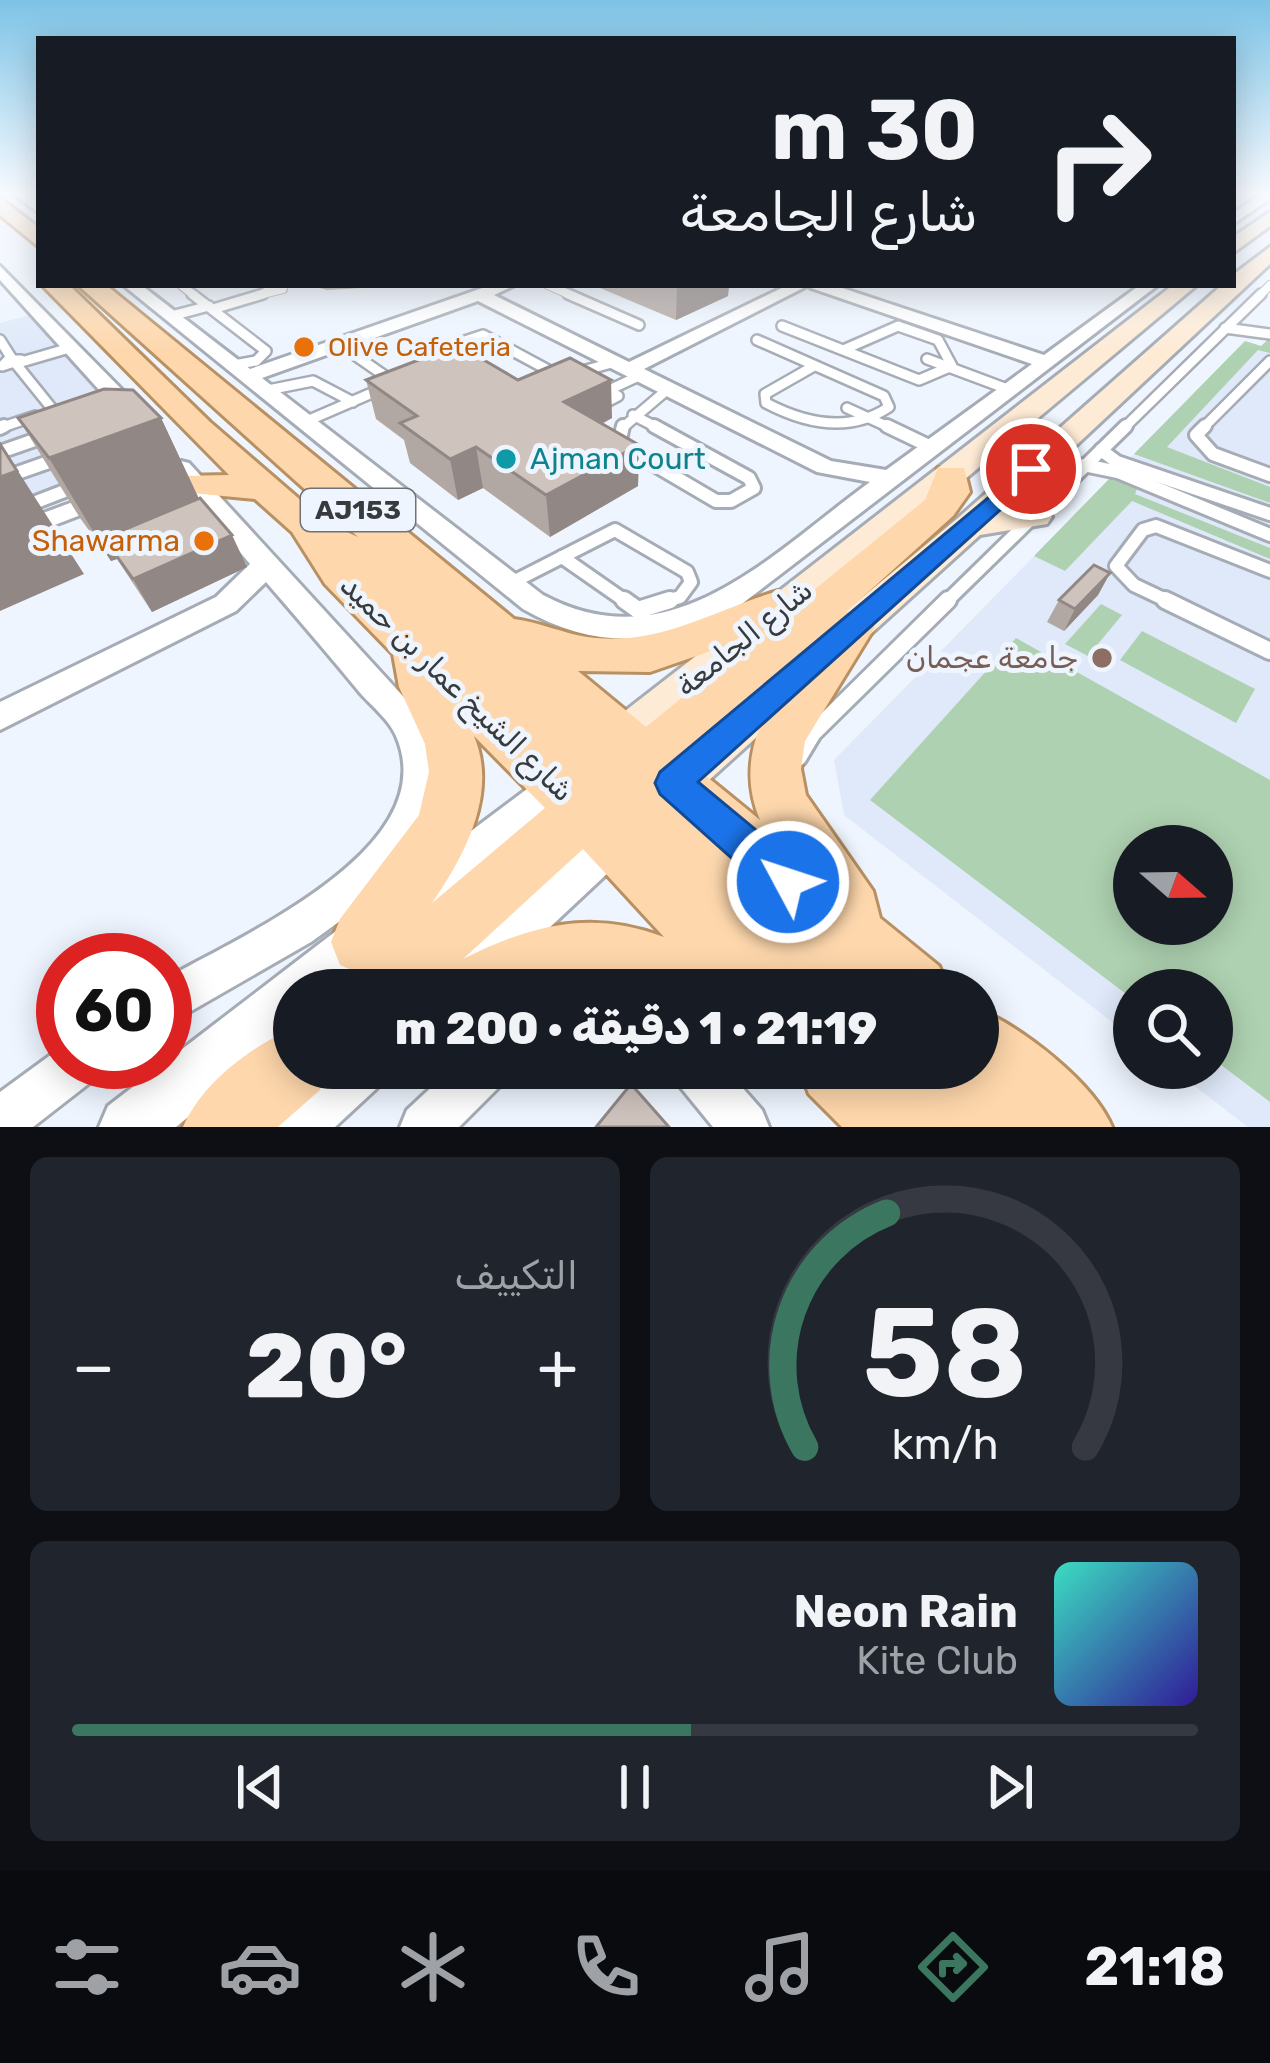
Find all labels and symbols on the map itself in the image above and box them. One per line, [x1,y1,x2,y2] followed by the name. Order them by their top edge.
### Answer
[328,331,511,363] place label: Olive Cafeteria
[291,334,317,360] marker: Olive Cafeteria
[980,418,1082,520] pin
[530,441,706,477] place label: Ajman Court
[493,446,519,472] marker: Ajman Court
[301,489,415,531] road number: AJ153
[32,523,180,559] place label: Shawarma
[191,528,217,554] marker: Shawarma
[331,567,581,811] street label: شارع الشيخ عمار بن حميد
[668,572,821,706] street label: شارع الجامعة
[906,640,1078,676] place label: جامعة عجمان
[1089,645,1115,671] marker: جامعة عجمان
[725,819,851,945] position arrow
[1113,825,1233,945] north arrow
[36,933,192,1089] speed limit sign: 60

